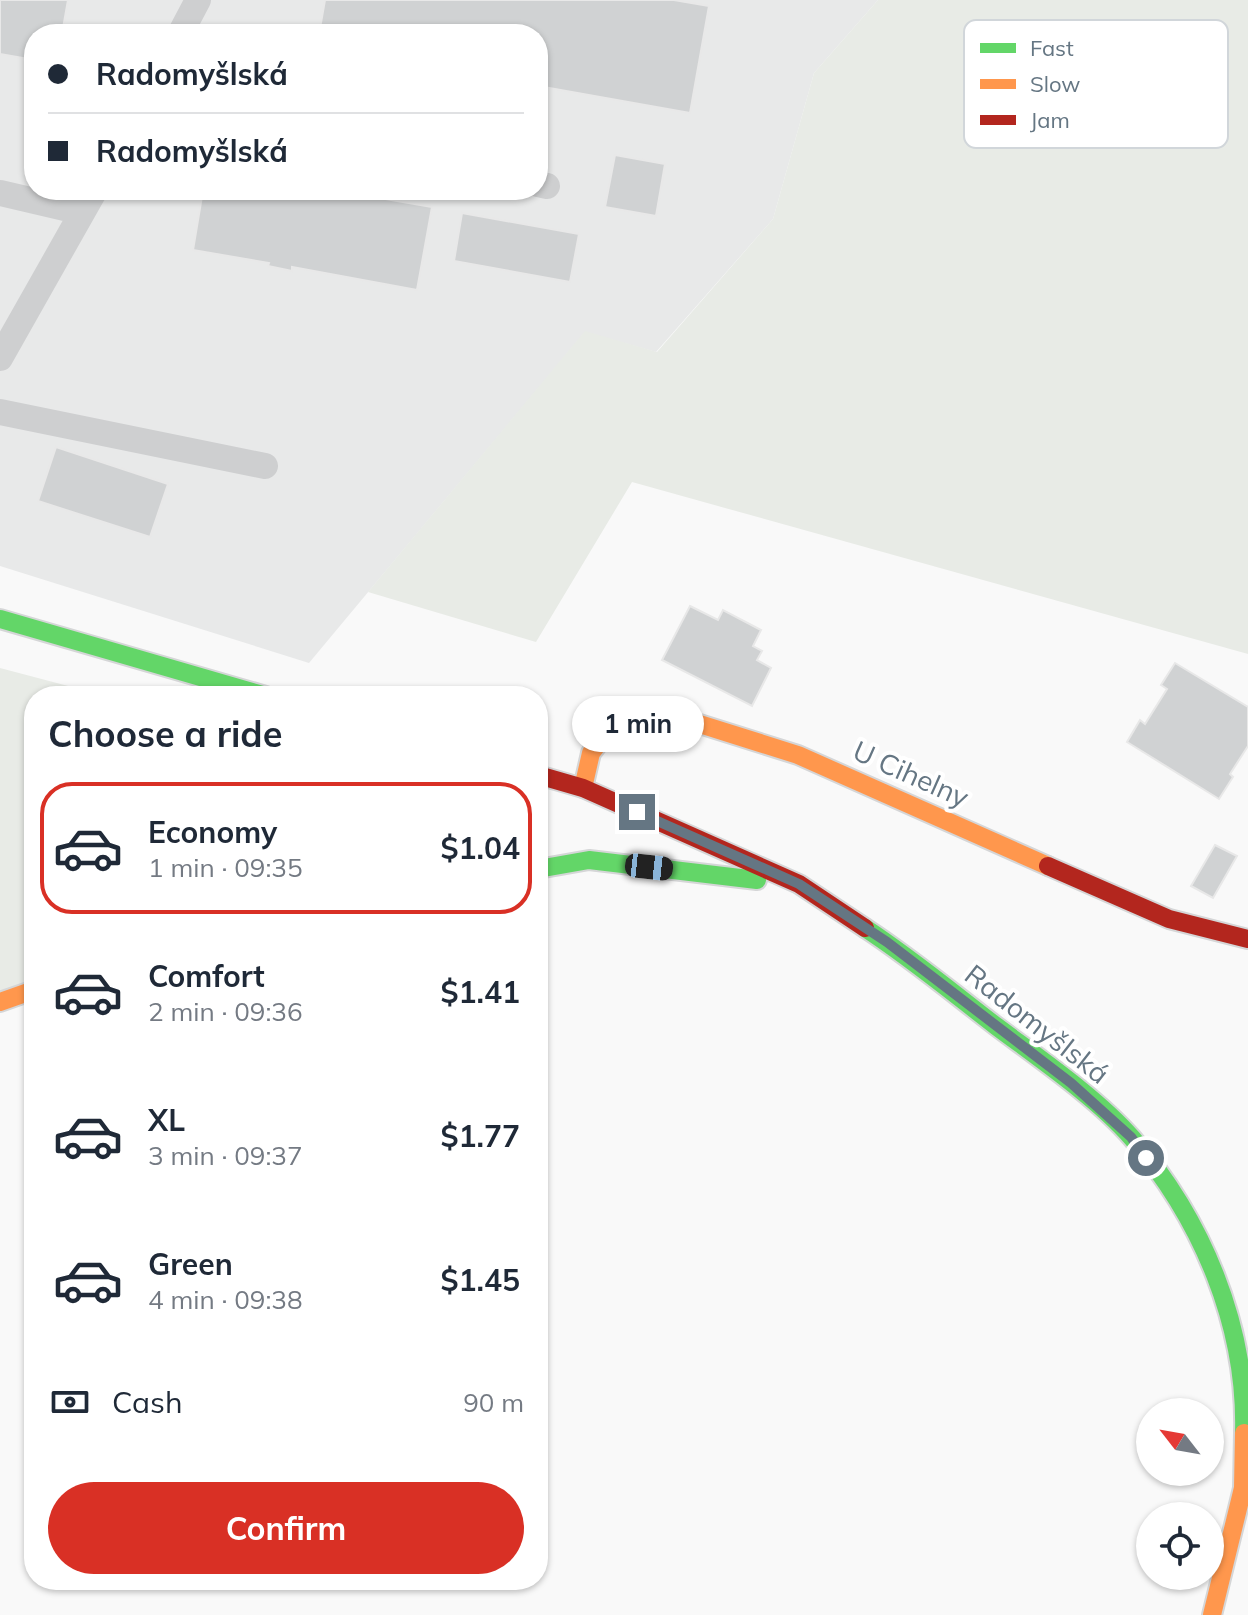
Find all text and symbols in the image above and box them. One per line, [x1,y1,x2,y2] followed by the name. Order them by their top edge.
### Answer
[964,20,1228,148] legend
[1030,34,1074,62] text: Fast
[96,55,288,93] text: Radomyšlská
[1030,70,1080,98] text: Slow
[1030,106,1070,134] text: Jam
[96,132,288,170] text: Radomyšlská
[571,696,703,752] callout: 1 min
[604,707,672,740] text: 1 min
[48,711,282,756] text: Choose a ride
[848,733,975,815] street label: U Cihelny
[619,794,655,830] route end
[52,812,124,884] icon: car
[148,813,277,851] text: Economy
[441,829,520,867] text: $1.04
[148,851,303,884] text: 1 min · 09:35
[624,853,674,881] car
[52,956,124,1028] icon: car
[958,956,1116,1091] street label: Radomyšlská
[148,957,265,995] text: Comfort
[441,973,520,1011] text: $1.41
[148,995,303,1028] text: 2 min · 09:36
[52,1100,124,1172] icon: car
[148,1101,185,1139] text: XL
[441,1117,520,1155] text: $1.77
[148,1139,303,1172] text: 3 min · 09:37
[1128,1140,1164,1176] route start
[52,1244,124,1316] icon: car
[148,1245,233,1283] text: Green
[441,1261,520,1299] text: $1.45
[148,1283,303,1316] text: 4 min · 09:38
[48,1380,92,1424] icon: cash
[112,1383,183,1421] text: Cash
[463,1386,524,1419] text: 90 m
[1136,1398,1224,1486] north arrow
[1136,1398,1224,1590] map controls
[48,1482,524,1574] button: Confirm
[1136,1502,1224,1590] button: locate

